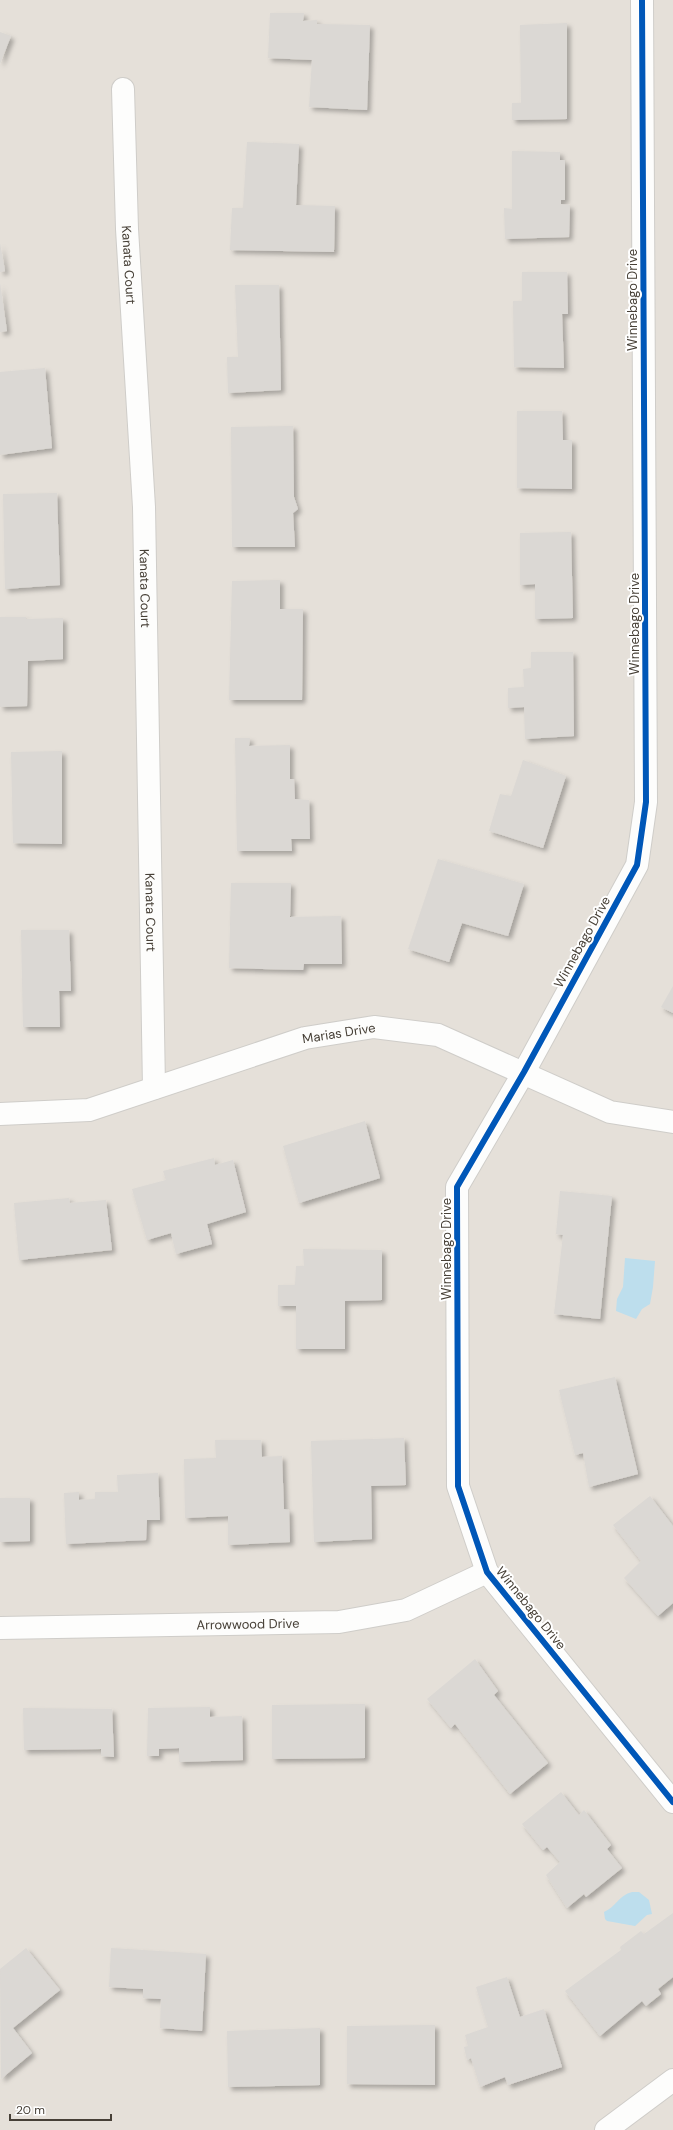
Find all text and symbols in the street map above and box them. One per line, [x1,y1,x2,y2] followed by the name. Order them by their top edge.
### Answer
[118,225,140,305] street label: Kanata Court
[624,249,641,351] street label: Winnebago Drive
[136,549,155,628] street label: Kanata Court
[626,573,643,675] street label: Winnebago Drive
[142,873,160,952] street label: Kanata Court
[550,893,614,991] street label: Winnebago Drive
[301,1018,377,1047] street label: Marias Drive
[438,1198,455,1300] street label: Winnebago Drive
[492,1563,570,1653] street label: Winnebago Drive
[196,1614,300,1633] street label: Arrowwood Drive
[10,2096,111,2122] scale bar
[16,2102,45,2118] text: 20 m

